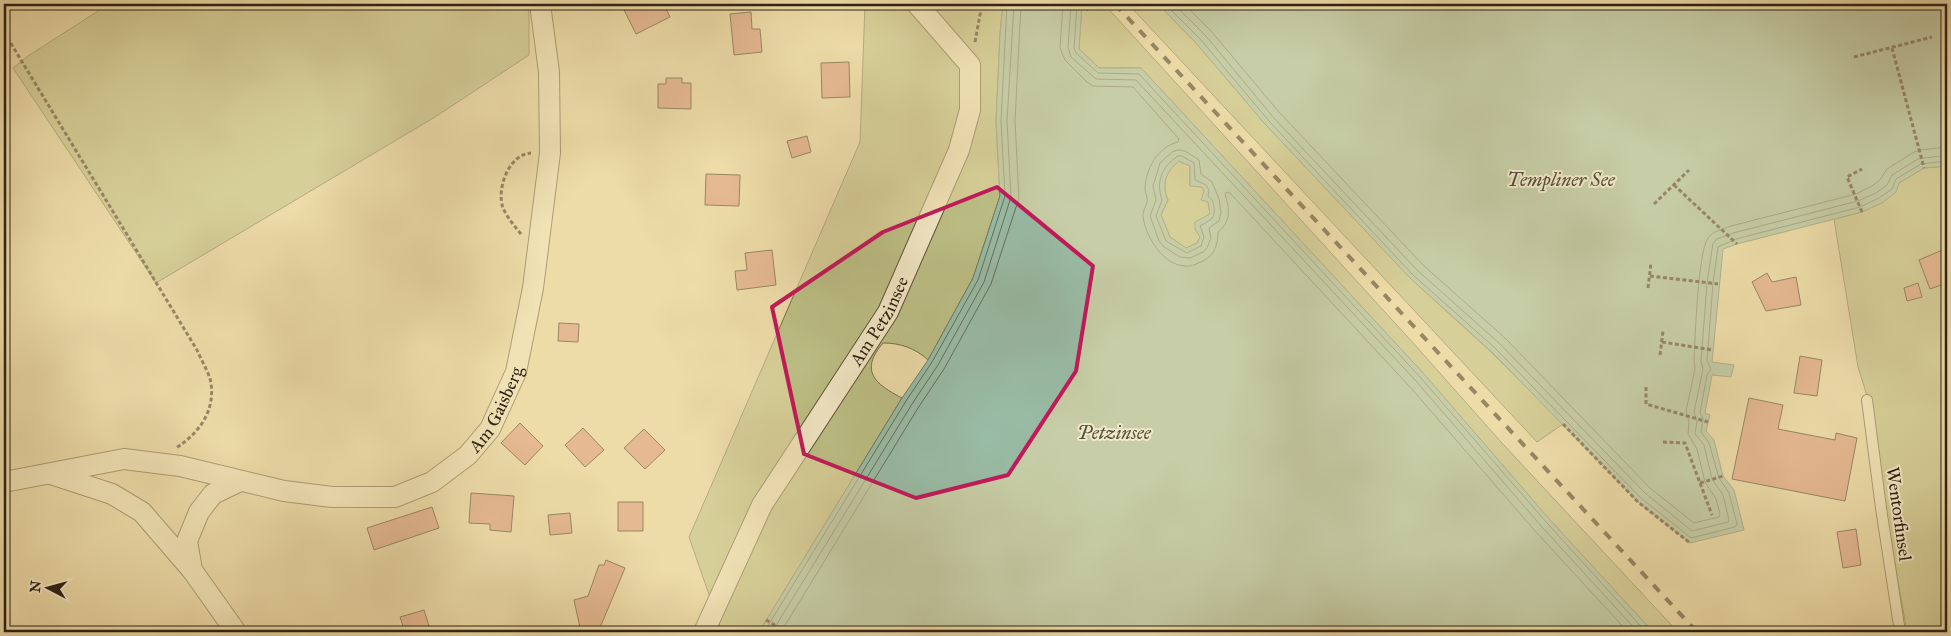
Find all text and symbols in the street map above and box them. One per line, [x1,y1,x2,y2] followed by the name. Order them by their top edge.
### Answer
[1507,168,1616,192] water label: Templiner See
[844,273,913,371] street label: Am Petzinsee
[463,364,529,458] street label: Am Gaisberg
[1077,421,1152,444] water label: Petzinsee
[1882,465,1917,563] street label: Wentorfinsel
[22,564,72,614] north arrow
[26,580,45,593] text: N

